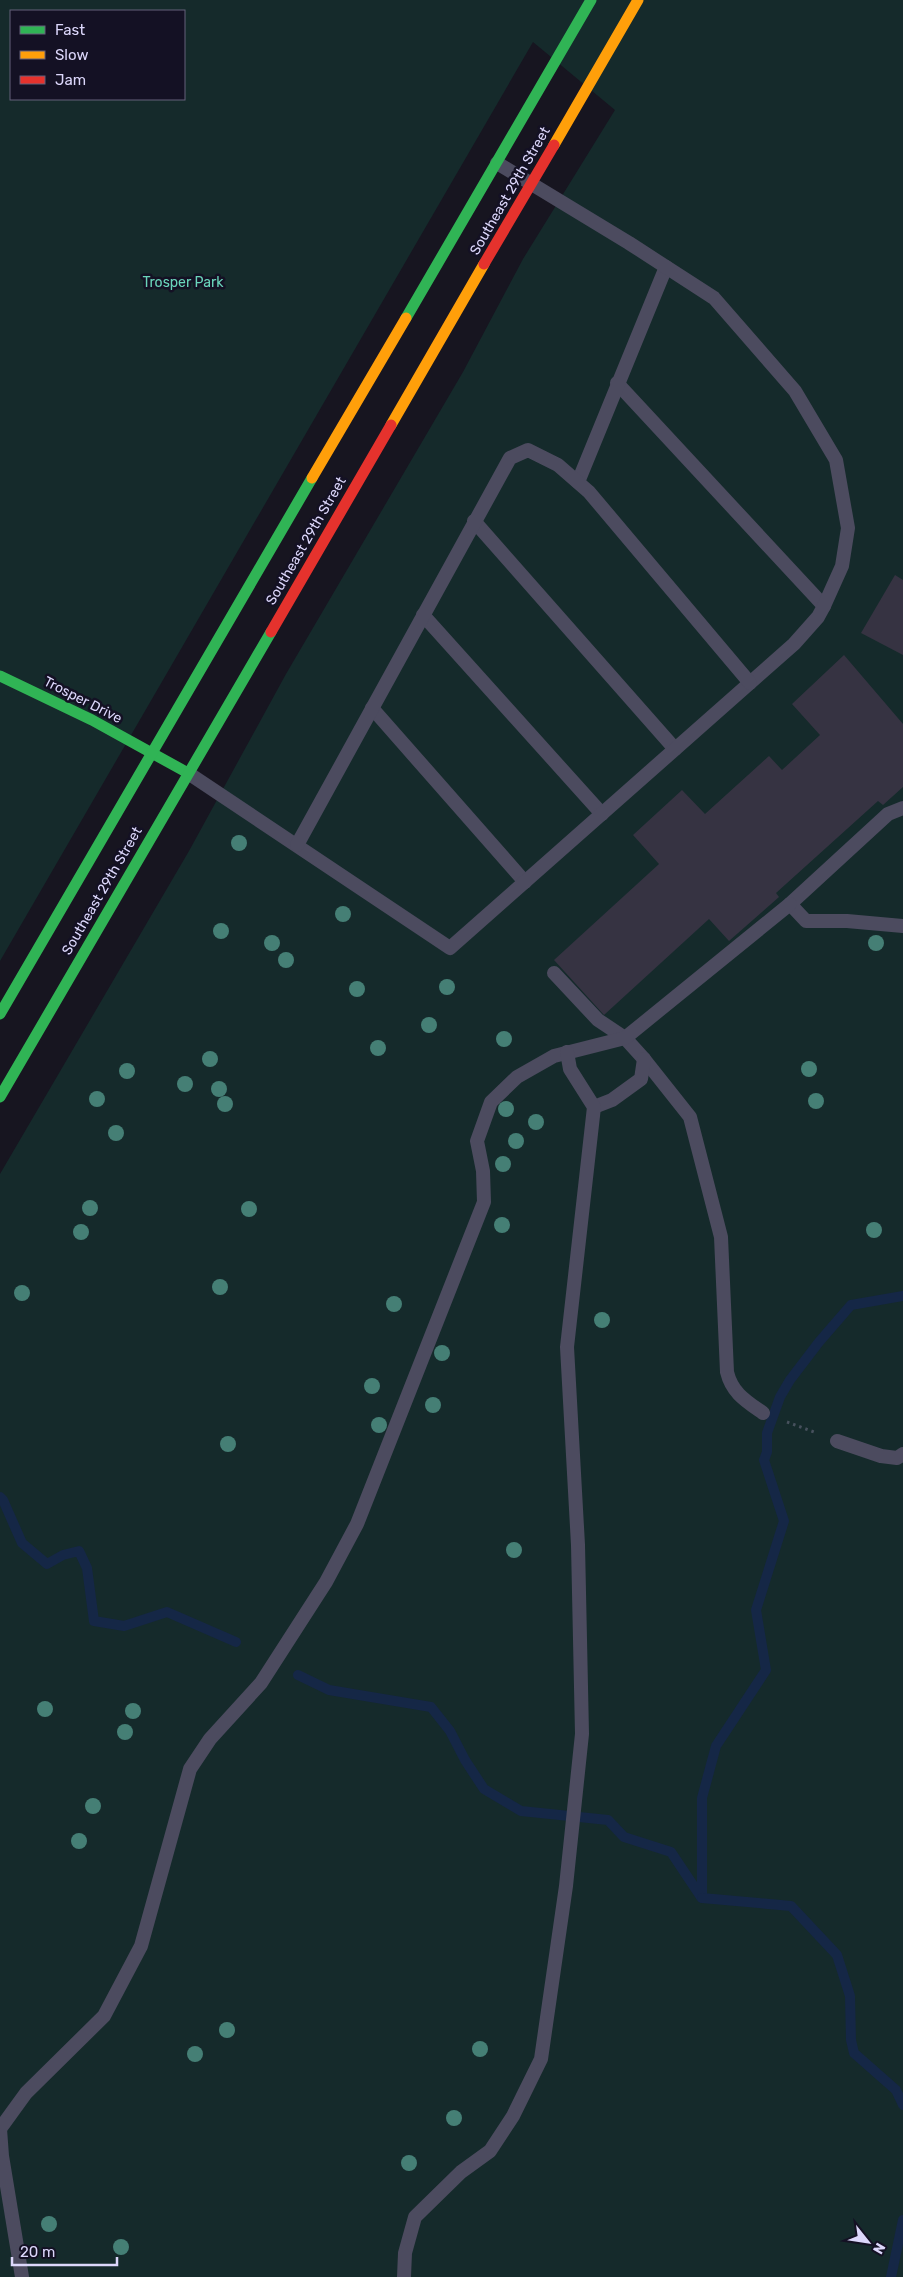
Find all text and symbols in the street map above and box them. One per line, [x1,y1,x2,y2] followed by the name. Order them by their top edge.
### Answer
[10,10,185,100] legend
[55,21,85,39] text: Fast
[55,46,88,64] text: Slow
[55,71,86,89] text: Jam
[466,123,554,258] street label: Southeast 29th Street
[142,274,224,291] park label: Trosper Park
[262,473,350,608] street label: Southeast 29th Street
[41,673,125,727] street label: Trosper Drive
[58,823,146,958] street label: Southeast 29th Street
[843,2217,893,2267] north arrow
[12,2234,118,2266] scale bar
[869,2240,889,2257] text: N
[20,2243,55,2261] text: 20 m

